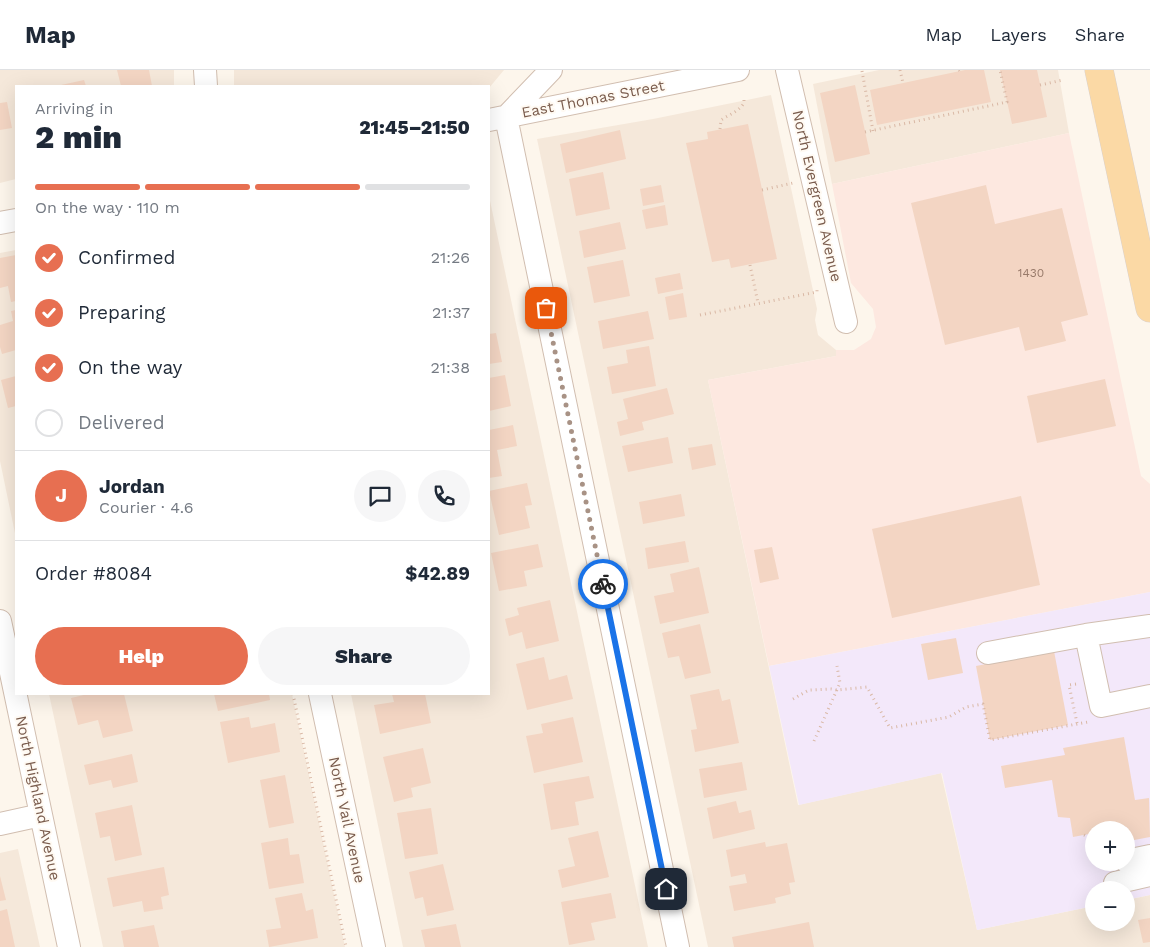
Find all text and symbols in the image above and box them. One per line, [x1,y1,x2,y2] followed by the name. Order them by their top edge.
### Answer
[25,21,76,49] text: Map
[925,24,962,45] text: Map
[990,24,1047,45] text: Layers
[1075,24,1125,45] text: Share
[520,76,667,122] street label: East Thomas Street
[35,99,113,118] text: Arriving in
[788,108,846,284] street label: North Evergreen Avenue
[359,116,470,139] text: 21:45–21:50
[35,118,122,156] text: 2 min
[35,198,180,217] text: On the way · 110 m
[35,244,63,272] icon: check
[78,246,175,269] text: Confirmed
[431,248,470,267] text: 21:26
[1018,266,1044,280] house number: 1430
[525,287,567,329] pin
[532,294,560,322] icon: bag
[35,299,63,327] icon: check
[78,301,165,324] text: Preparing
[432,303,470,322] text: 21:37
[35,354,63,382] icon: check
[78,356,182,379] text: On the way
[431,358,470,377] text: 21:38
[78,411,165,434] text: Delivered
[354,470,406,522] button: chat
[418,470,470,522] button: phone
[99,475,165,498] text: Jordan
[55,484,67,507] text: J
[99,498,194,517] text: Courier · 4.6
[578,559,628,609] courier
[35,562,152,585] text: Order #8084
[405,562,470,585] text: $42.89
[589,570,617,598] icon: bike
[35,627,248,685] button: Help
[258,627,470,685] button: Share
[12,714,64,882] street label: North Highland Avenue
[325,755,369,885] street label: North Vail Avenue
[1085,821,1135,931] map controls
[1085,821,1135,871] button: +
[645,868,687,910] pin
[652,875,680,903] icon: home
[1085,881,1135,931] button: −

